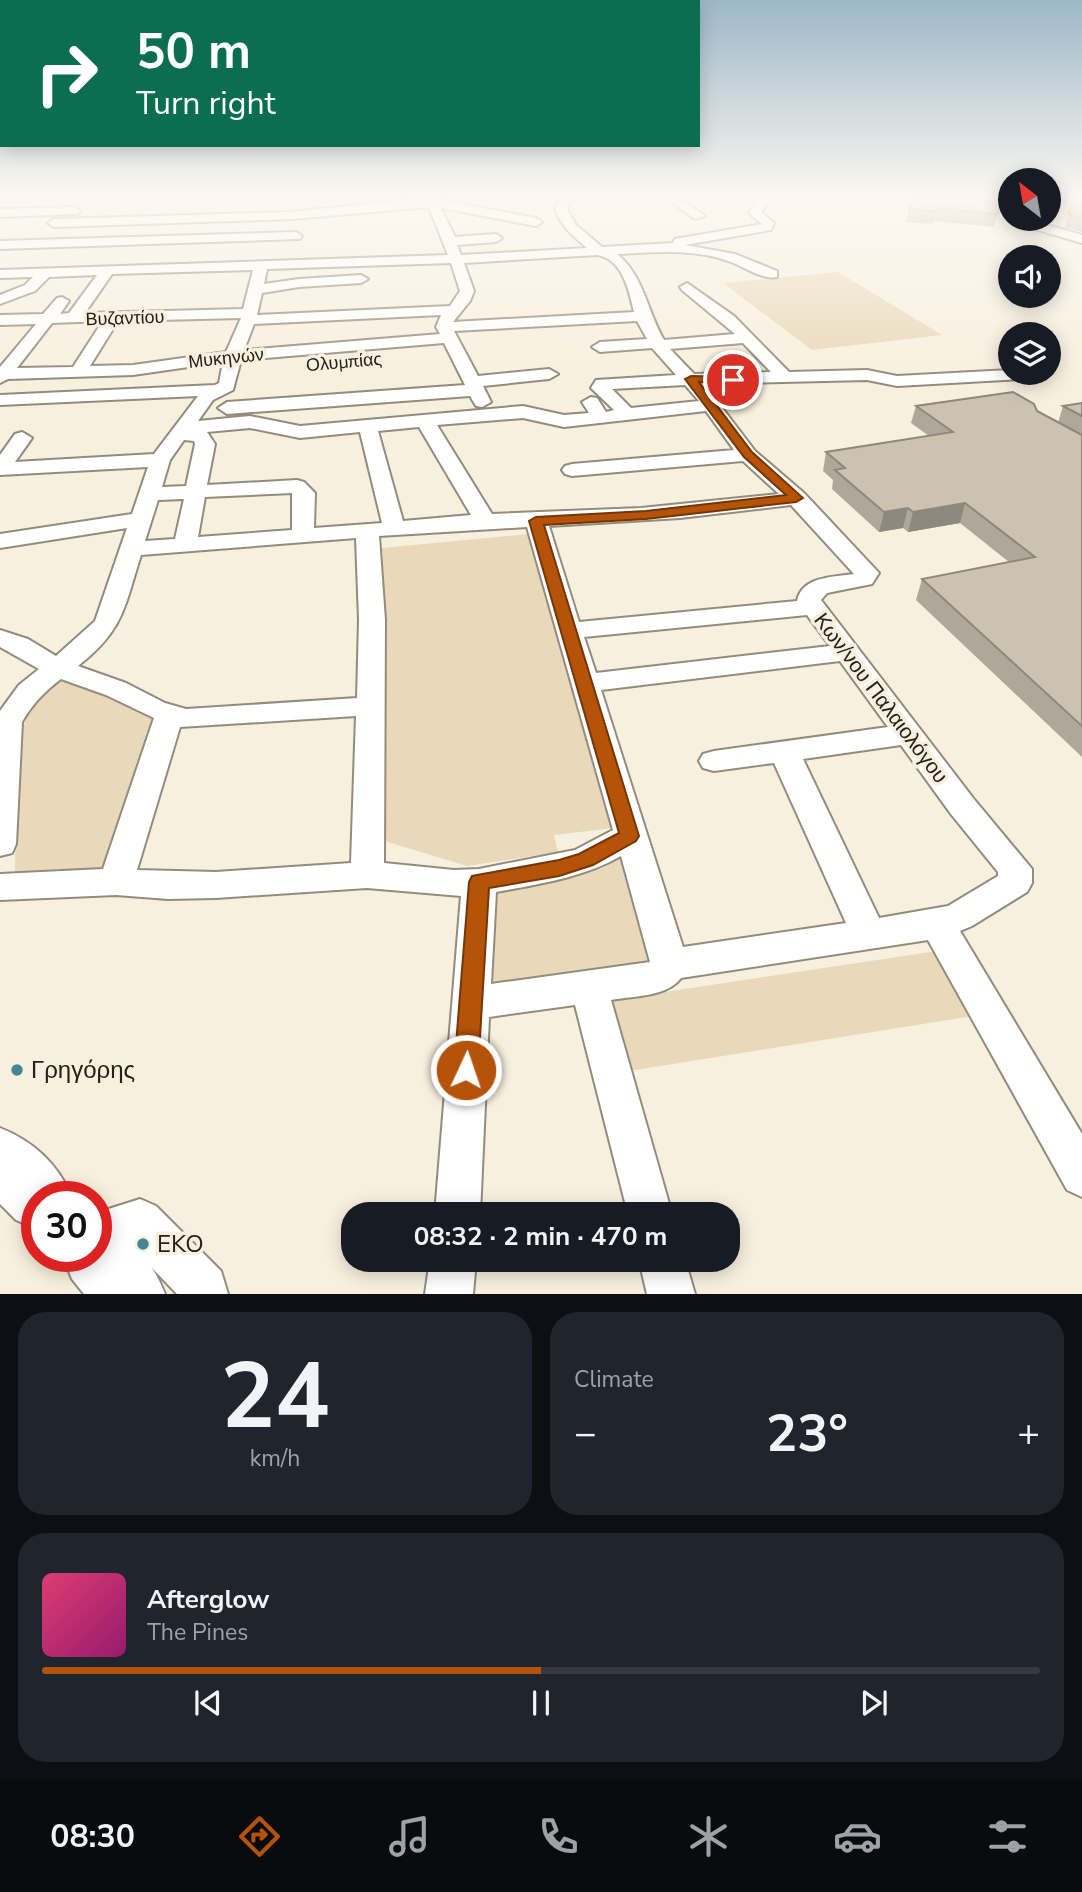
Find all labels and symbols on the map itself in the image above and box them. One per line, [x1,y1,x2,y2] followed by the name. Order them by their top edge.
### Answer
[998,168,1060,231] north arrow
[85,305,165,331] street label: Βυζαντίου
[187,342,265,374] street label: Μυκηνών
[305,347,383,377] street label: Ολυμπίας
[703,350,763,410] pin
[808,607,954,789] street label: Κων/νου Παλαιολόγου
[429,1033,503,1107] position arrow
[31,1054,135,1086] place label: Γρηγόρης
[9,1062,25,1078] marker: Γρηγόρης
[21,1181,112,1272] speed limit sign: 30
[157,1228,204,1260] place label: EKO
[135,1236,151,1252] marker: EKO

